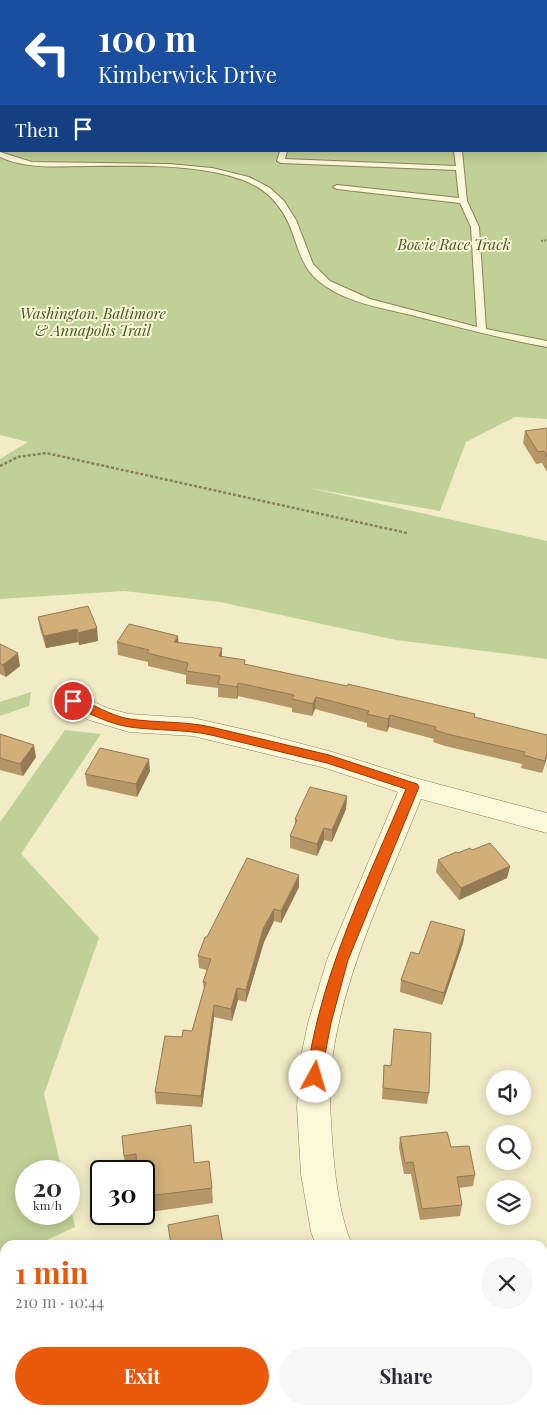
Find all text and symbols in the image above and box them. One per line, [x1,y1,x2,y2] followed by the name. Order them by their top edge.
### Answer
[98,14,196,61] text: 100 m
[15,20,80,85] icon: left
[98,59,277,89] text: Kimberwick Drive
[69,115,97,143] icon: arrive
[15,116,59,142] text: Then
[397,234,511,254] park label: Bowie Race Track
[20,303,167,340] park label: Washington, Baltimore & Annapolis Trail
[52,680,94,722] pin
[59,687,87,715] icon: arrive
[288,1050,340,1102] position arrow
[486,1070,531,1225] map controls
[486,1070,531,1115] button: sound
[486,1125,531,1170] button: search
[90,1160,155,1225] speed limit sign: 30
[33,1170,62,1203] text: 20
[486,1180,531,1225] button: layers
[33,1197,62,1213] text: km/h
[15,1252,89,1292] text: 1 min
[481,1257,533,1309] button: close
[15,1291,104,1312] text: 210 m · 10:44
[15,1347,269,1405] button: Exit
[279,1347,533,1405] button: Share

